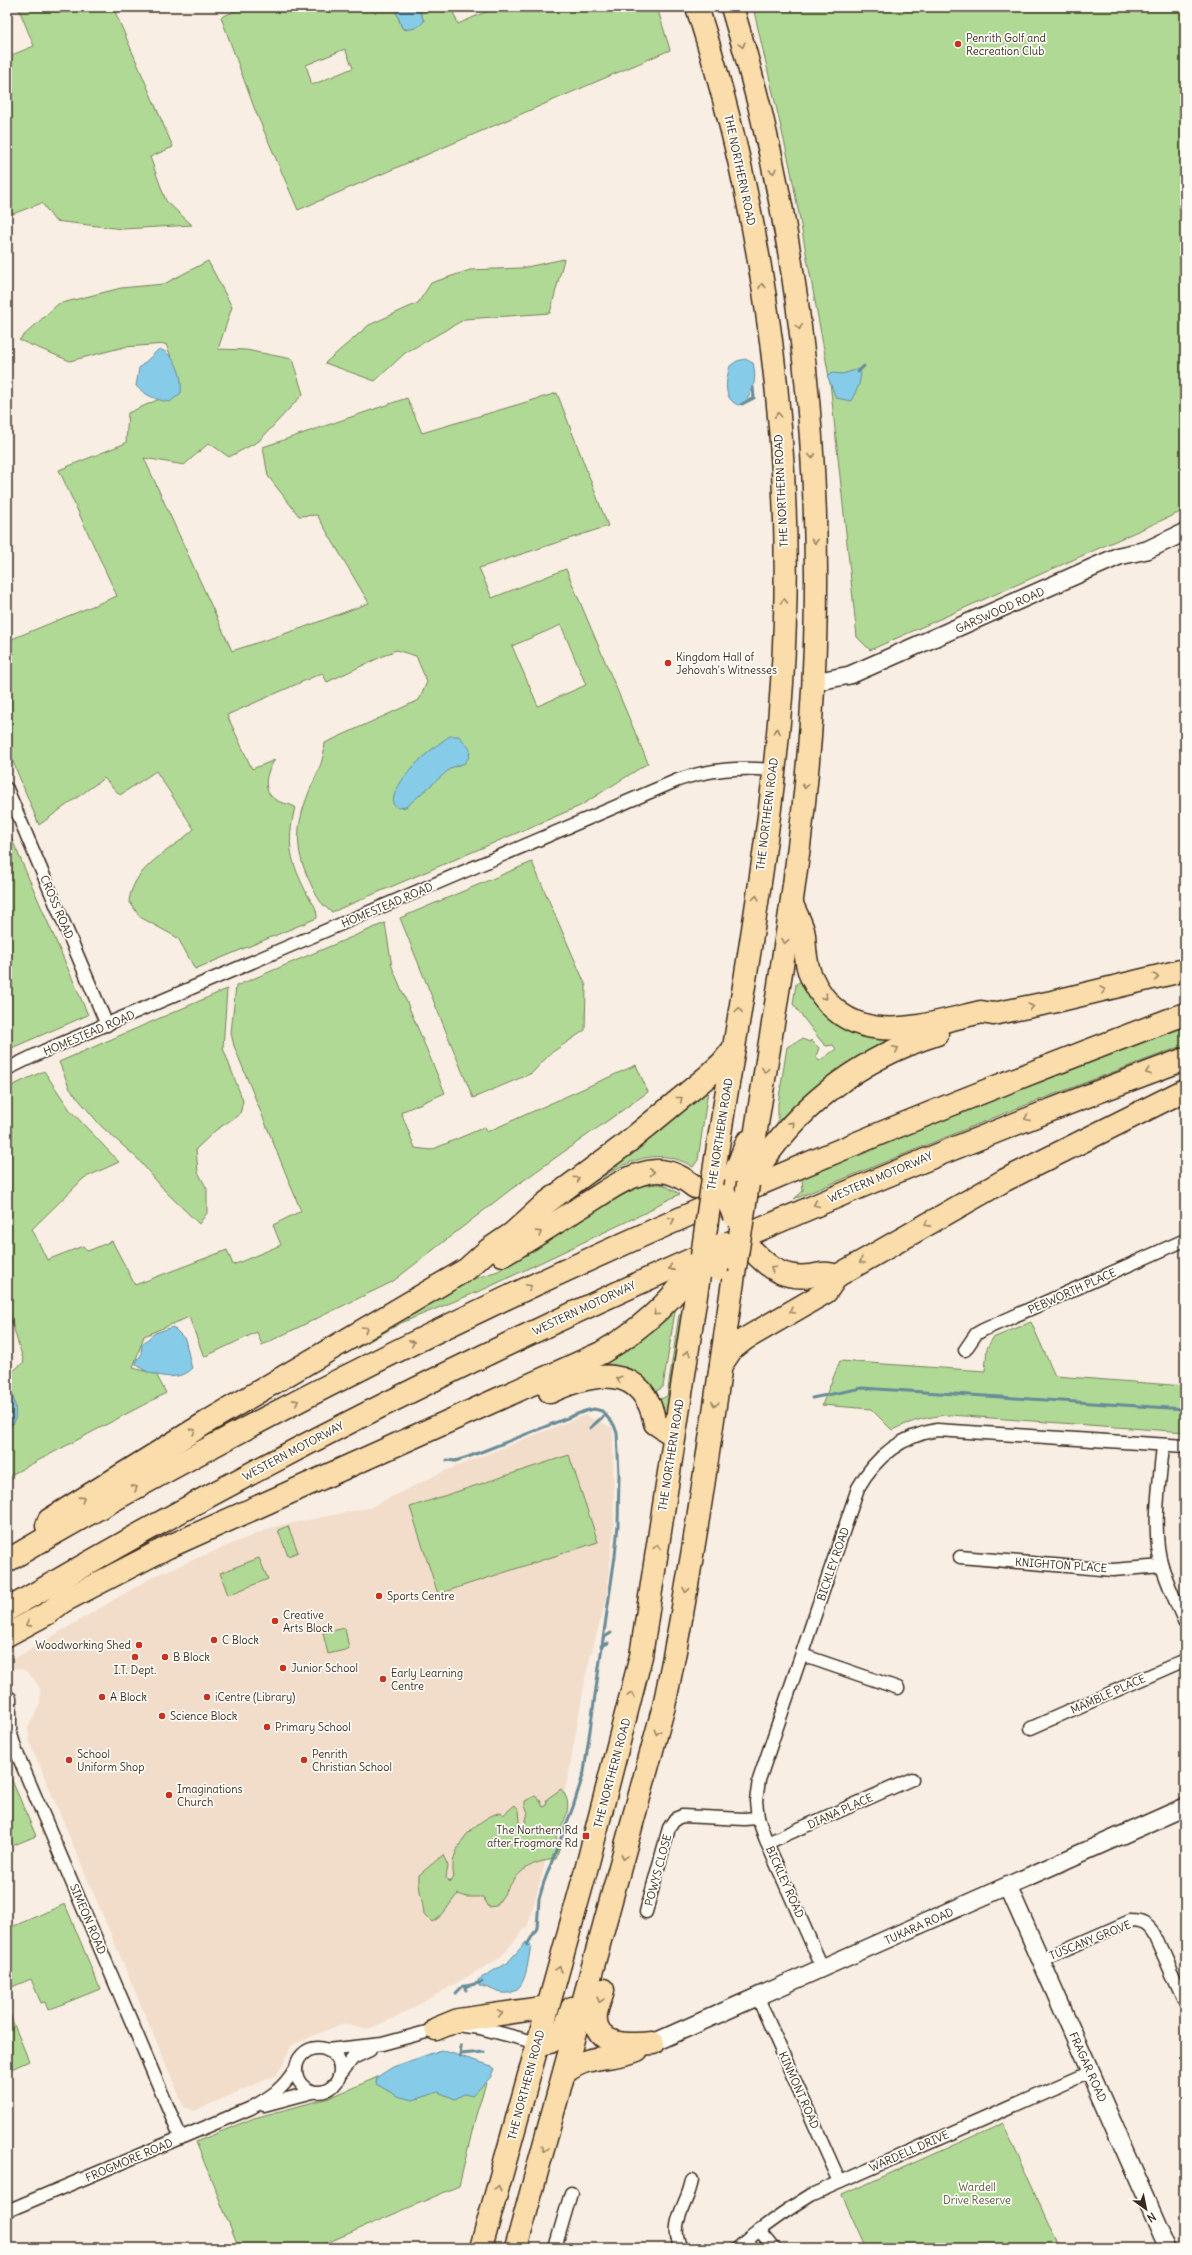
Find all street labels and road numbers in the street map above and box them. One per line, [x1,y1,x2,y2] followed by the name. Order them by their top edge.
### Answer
[721,113,759,227] street label: THE NORTHERN ROAD
[771,434,791,548] street label: THE NORTHERN ROAD
[953,584,1047,636] street label: GARSWOOD ROAD
[753,757,781,871] street label: THE NORTHERN ROAD
[37,873,77,941] street label: CROSS ROAD
[339,879,435,931] street label: HOMESTEAD ROAD
[41,1007,137,1059] street label: HOMESTEAD ROAD
[704,1077,736,1191] street label: THE NORTHERN ROAD
[826,1149,934,1205] street label: WESTERN MOTORWAY
[1026,1265,1118,1317] street label: PEBWORTH PLACE
[530,1278,638,1338] street label: WESTERN MOTORWAY
[655,1398,687,1512] street label: THE NORTHERN ROAD
[240,1418,346,1484] street label: WESTERN MOTORWAY
[814,1525,852,1603] street label: BICKLEY ROAD
[1014,1555,1108,1575] street label: KNIGHTON PLACE
[1068,1671,1148,1717] street label: MAMBLE PLACE
[591,1716,633,1830] street label: THE NORTHERN ROAD
[805,1790,875,1832] street label: DIANA PLACE
[642,1833,674,1907] street label: POWYS CLOSE
[763,1844,807,1920] street label: BICKLEY ROAD
[67,1882,109,1957] street label: SIMEON ROAD
[882,1904,956,1947] street label: TUKARA ROAD
[1047,1917,1133,1963] street label: TUSCANY GROVE
[505,2028,547,2142] street label: THE NORTHERN ROAD
[1066,2030,1110,2104] street label: FRAGAR ROAD
[776,2049,822,2131] street label: KINMONT ROAD
[867,2127,951,2175] street label: WARDELL DRIVE
[83,2135,175,2185] street label: FROGMORE ROAD

